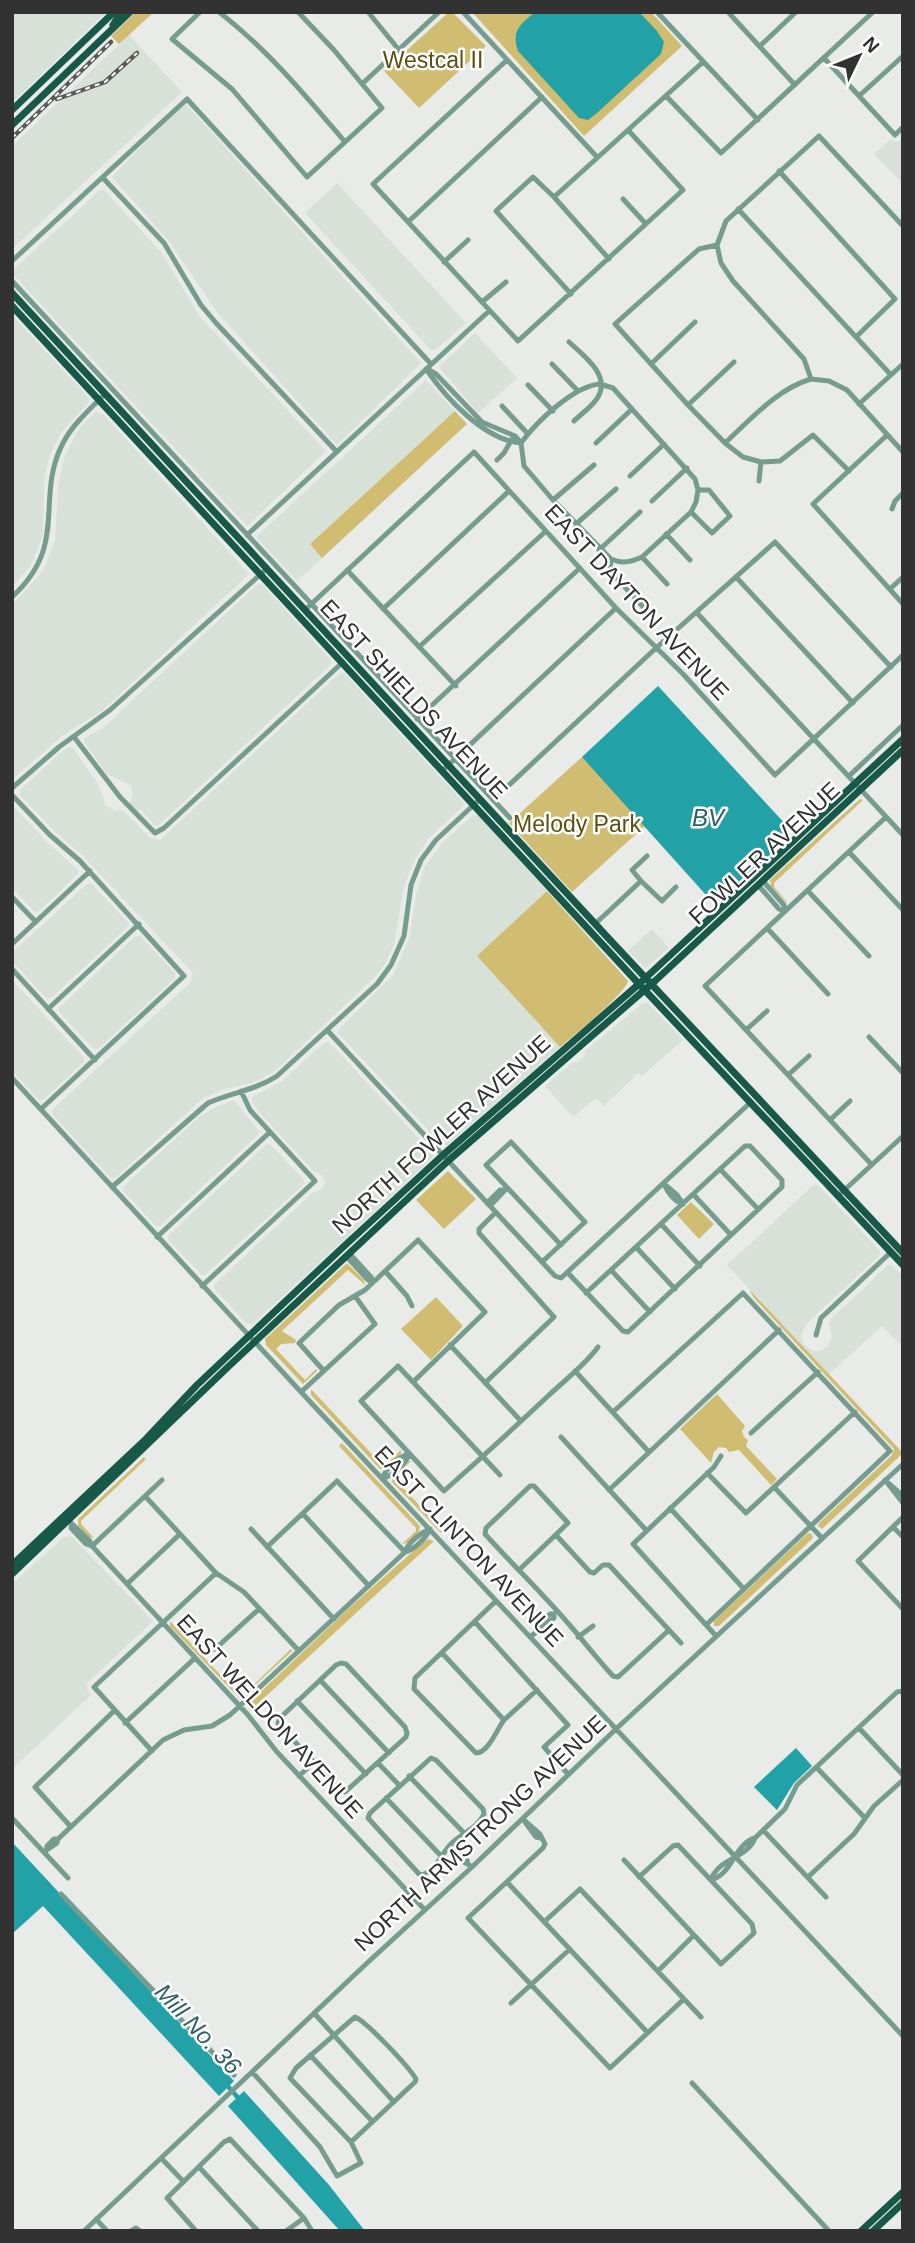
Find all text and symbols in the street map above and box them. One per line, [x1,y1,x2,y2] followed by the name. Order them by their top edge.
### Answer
[824,21,894,91] north arrow
[859,33,883,57] text: N
[383,47,483,73] park label: Westcal II
[540,499,734,705] street label: EAST DAYTON AVENUE
[315,594,513,804] street label: EAST SHIELDS AVENUE
[683,777,845,929] street label: FOWLER AVENUE
[692,804,726,831] water label: BV
[513,811,641,837] park label: Melody Park
[327,1029,555,1239] street label: NORTH FOWLER AVENUE
[369,1440,569,1652] street label: EAST CLINTON AVENUE
[172,1609,368,1823] street label: EAST WELDON AVENUE
[349,1710,611,1956] street label: NORTH ARMSTRONG AVENUE
[150,1978,247,2080] water label: Mill No. 36

